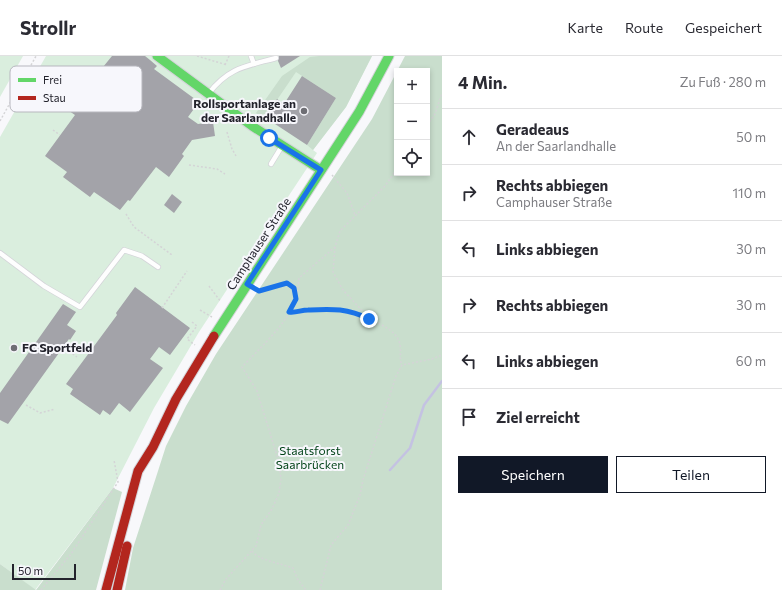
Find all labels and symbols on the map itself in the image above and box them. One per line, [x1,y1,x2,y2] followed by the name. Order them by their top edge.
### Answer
[10,66,142,112] legend
[43,73,62,86] text: Frei
[43,91,66,104] text: Stau
[193,96,296,124] place label: Rollsportanlage an der Saarlandhalle
[299,106,309,116] marker: Rollsportanlage an der Saarlandhalle
[260,129,278,147] route start
[223,195,293,292] street label: Camphauser Straße
[360,310,378,328] route end
[22,340,92,354] place label: FC Sportfeld
[9,343,19,353] marker: FC Sportfeld
[276,443,344,471] park label: Staatsforst Saarbrücken
[12,562,76,581] scale bar

